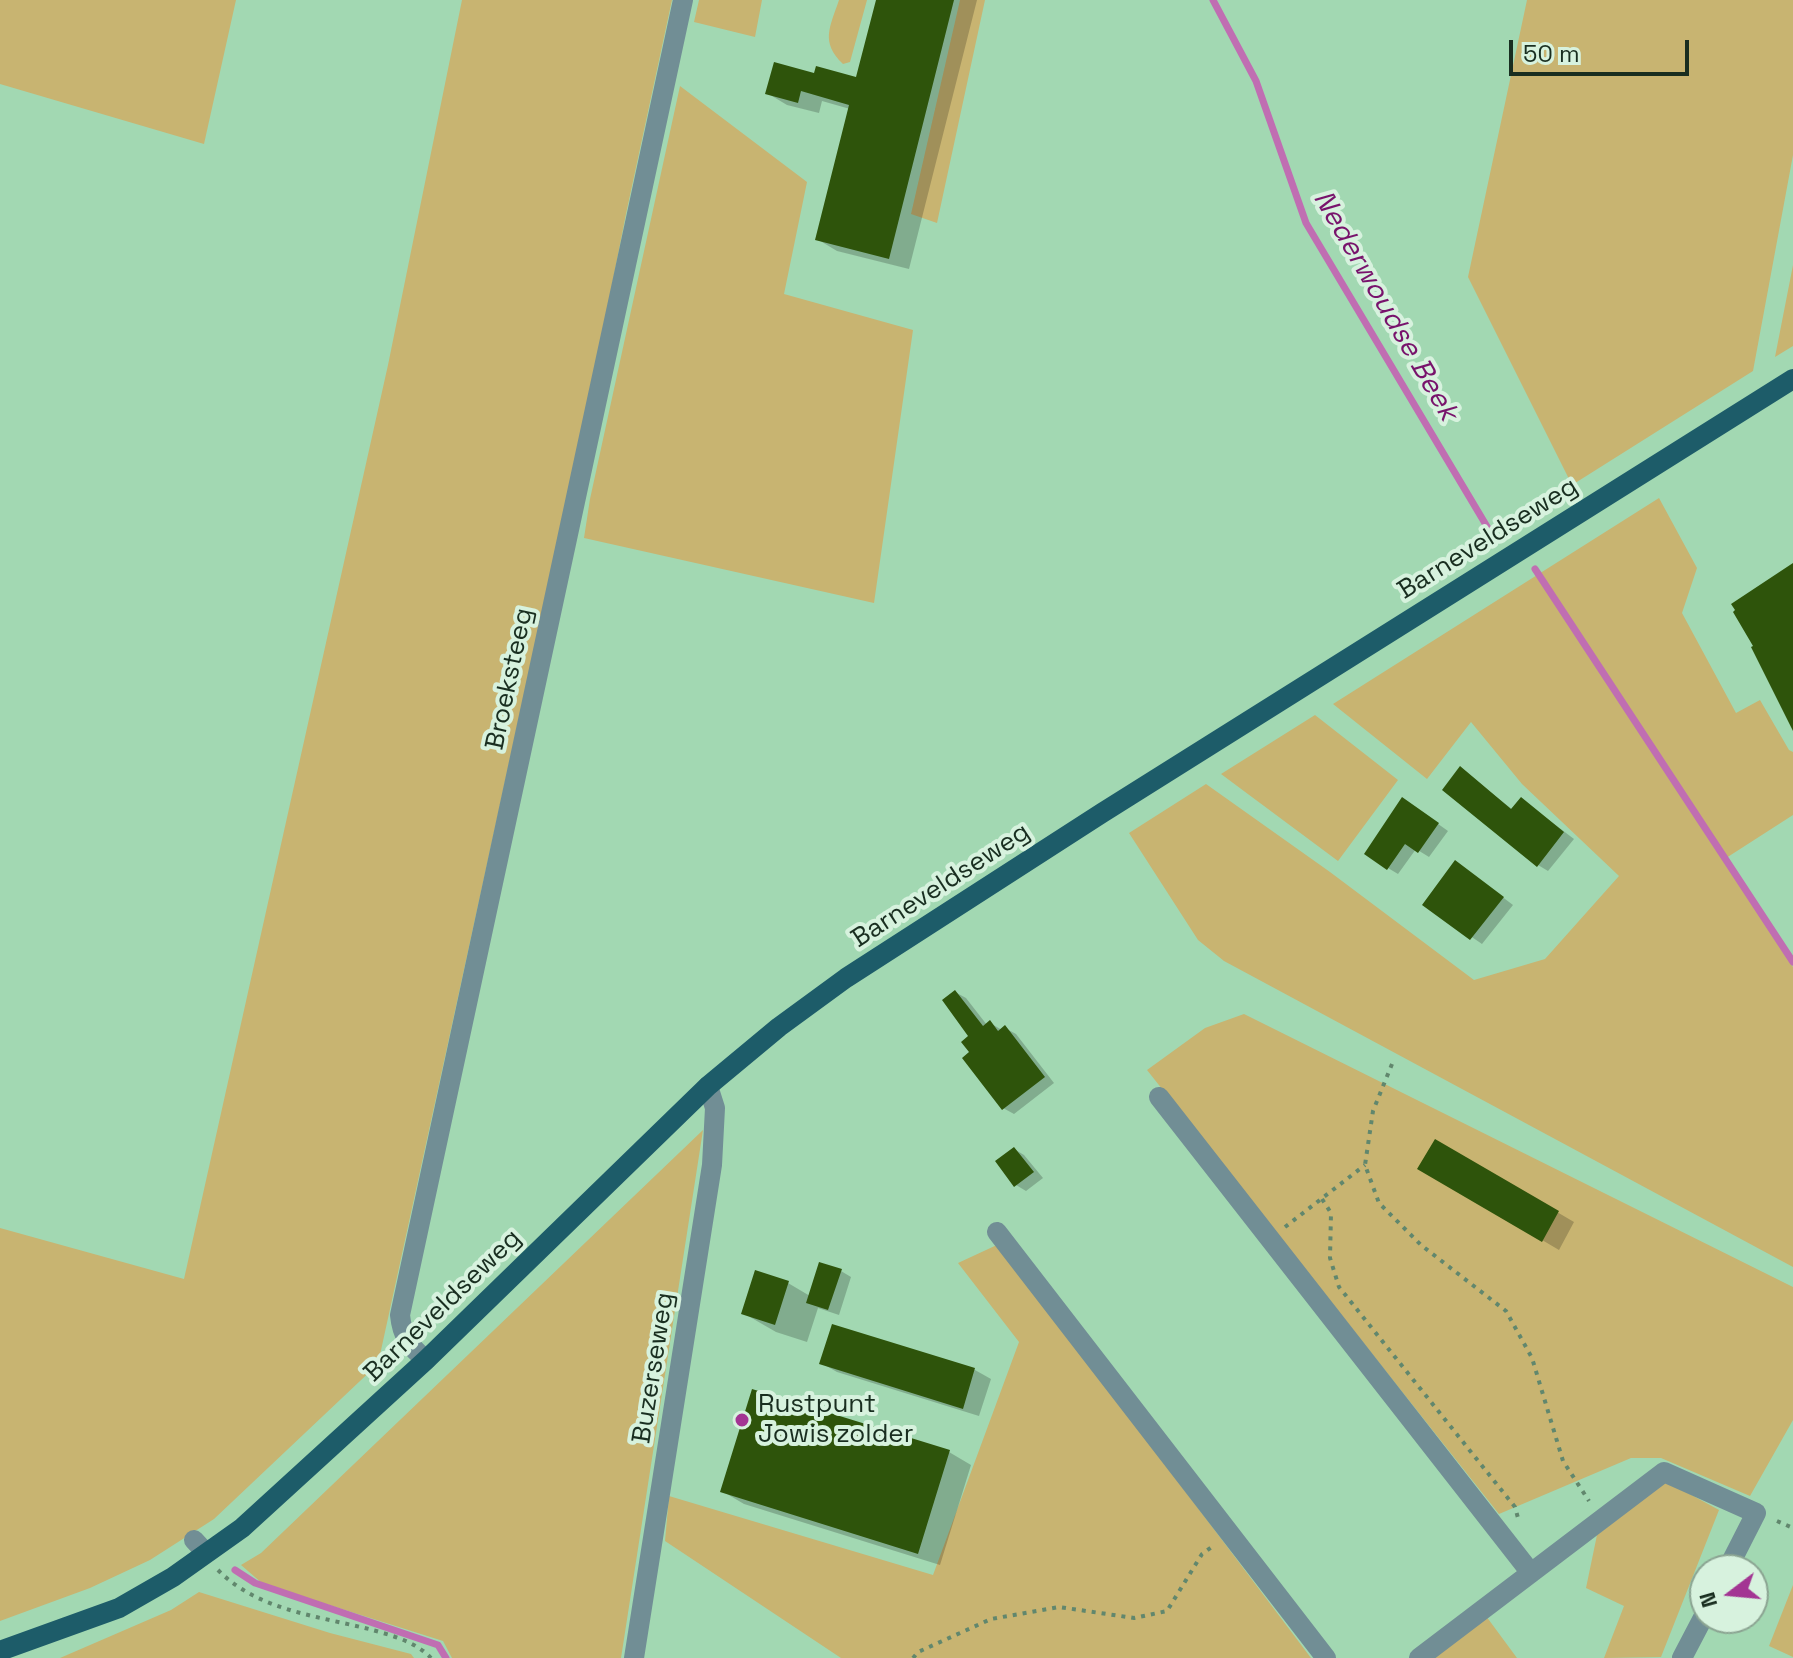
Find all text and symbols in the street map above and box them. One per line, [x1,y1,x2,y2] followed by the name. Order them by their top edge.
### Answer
[1513,24,1693,74] scale bar
[1523,38,1580,69] text: 50 m
[1305,185,1465,427] water label: Nederwoudse Beek
[1392,471,1584,607] street label: Barneveldseweg
[480,605,540,753] street label: Broeksteeg
[846,817,1036,955] street label: Barneveldseweg
[358,1223,528,1389] street label: Barneveldseweg
[627,1290,681,1446] street label: Buzerseweg
[758,1389,914,1450] place label: Rustpunt Jowis zolder
[733,1411,751,1429] marker: Rustpunt Jowis zolder
[1689,1554,1769,1634] north arrow
[1692,1589,1723,1611] text: N

